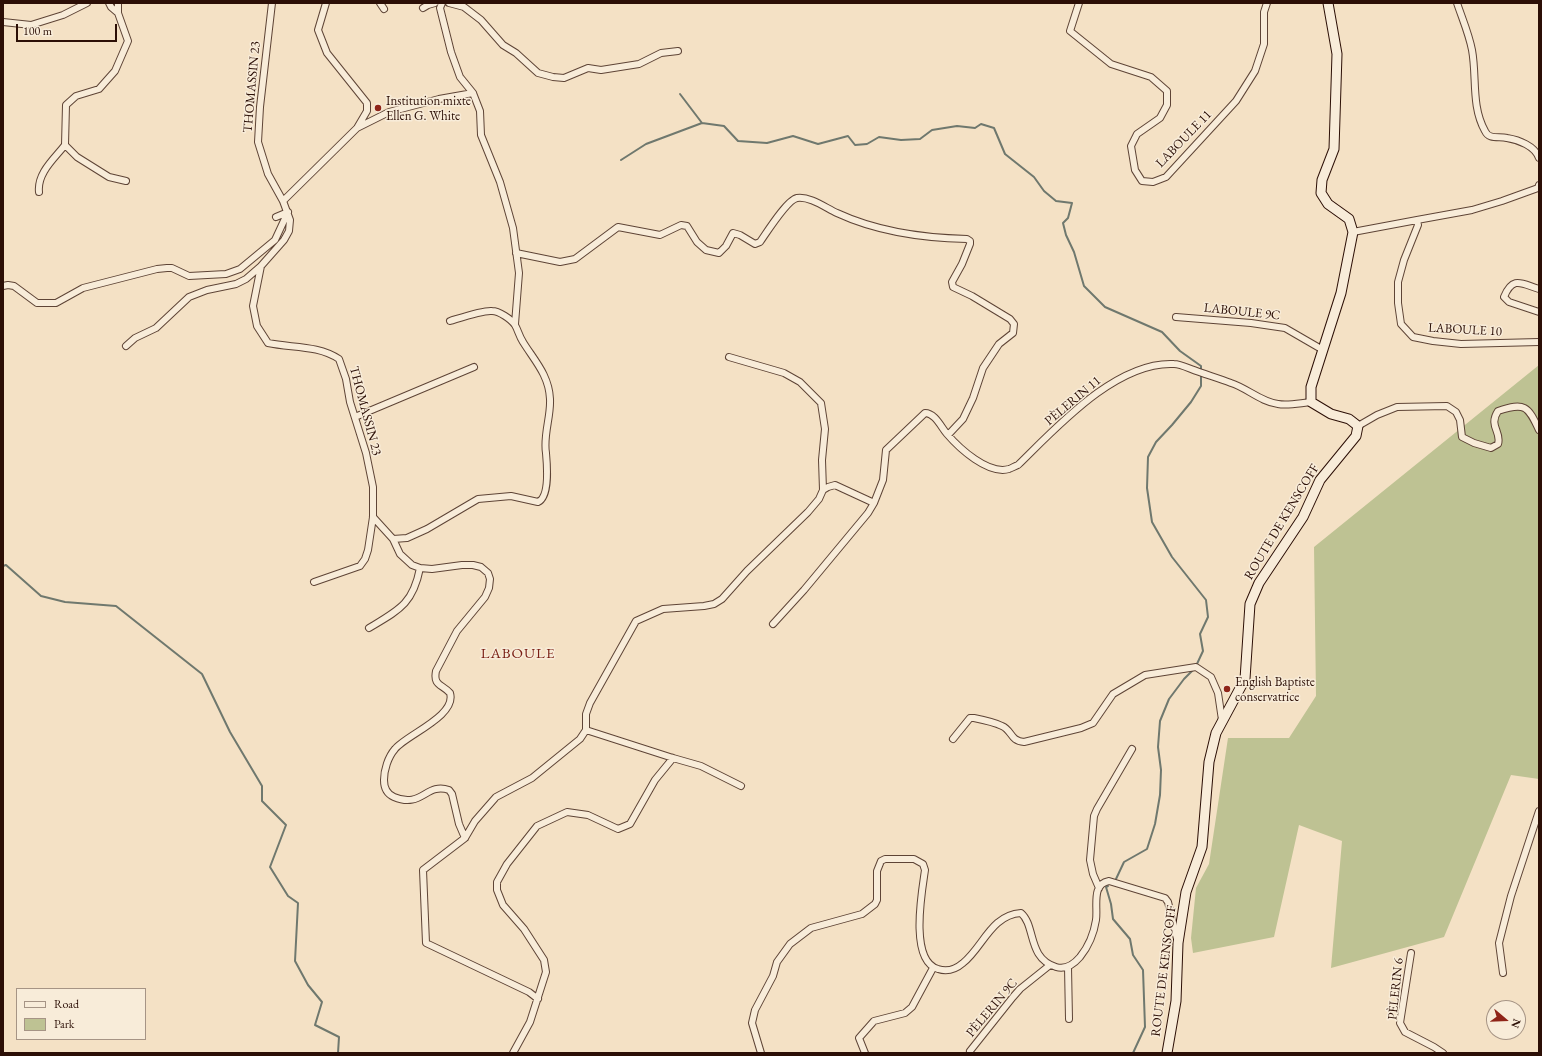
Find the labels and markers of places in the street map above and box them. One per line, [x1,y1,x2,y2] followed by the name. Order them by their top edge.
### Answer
[386,93,471,124] place label: Institution mixte Ellen G. White
[373,103,383,113] marker: Institution mixte Ellen G. White
[1235,674,1315,705] place label: English Baptiste conservatrice
[1222,684,1232,694] marker: English Baptiste conservatrice

